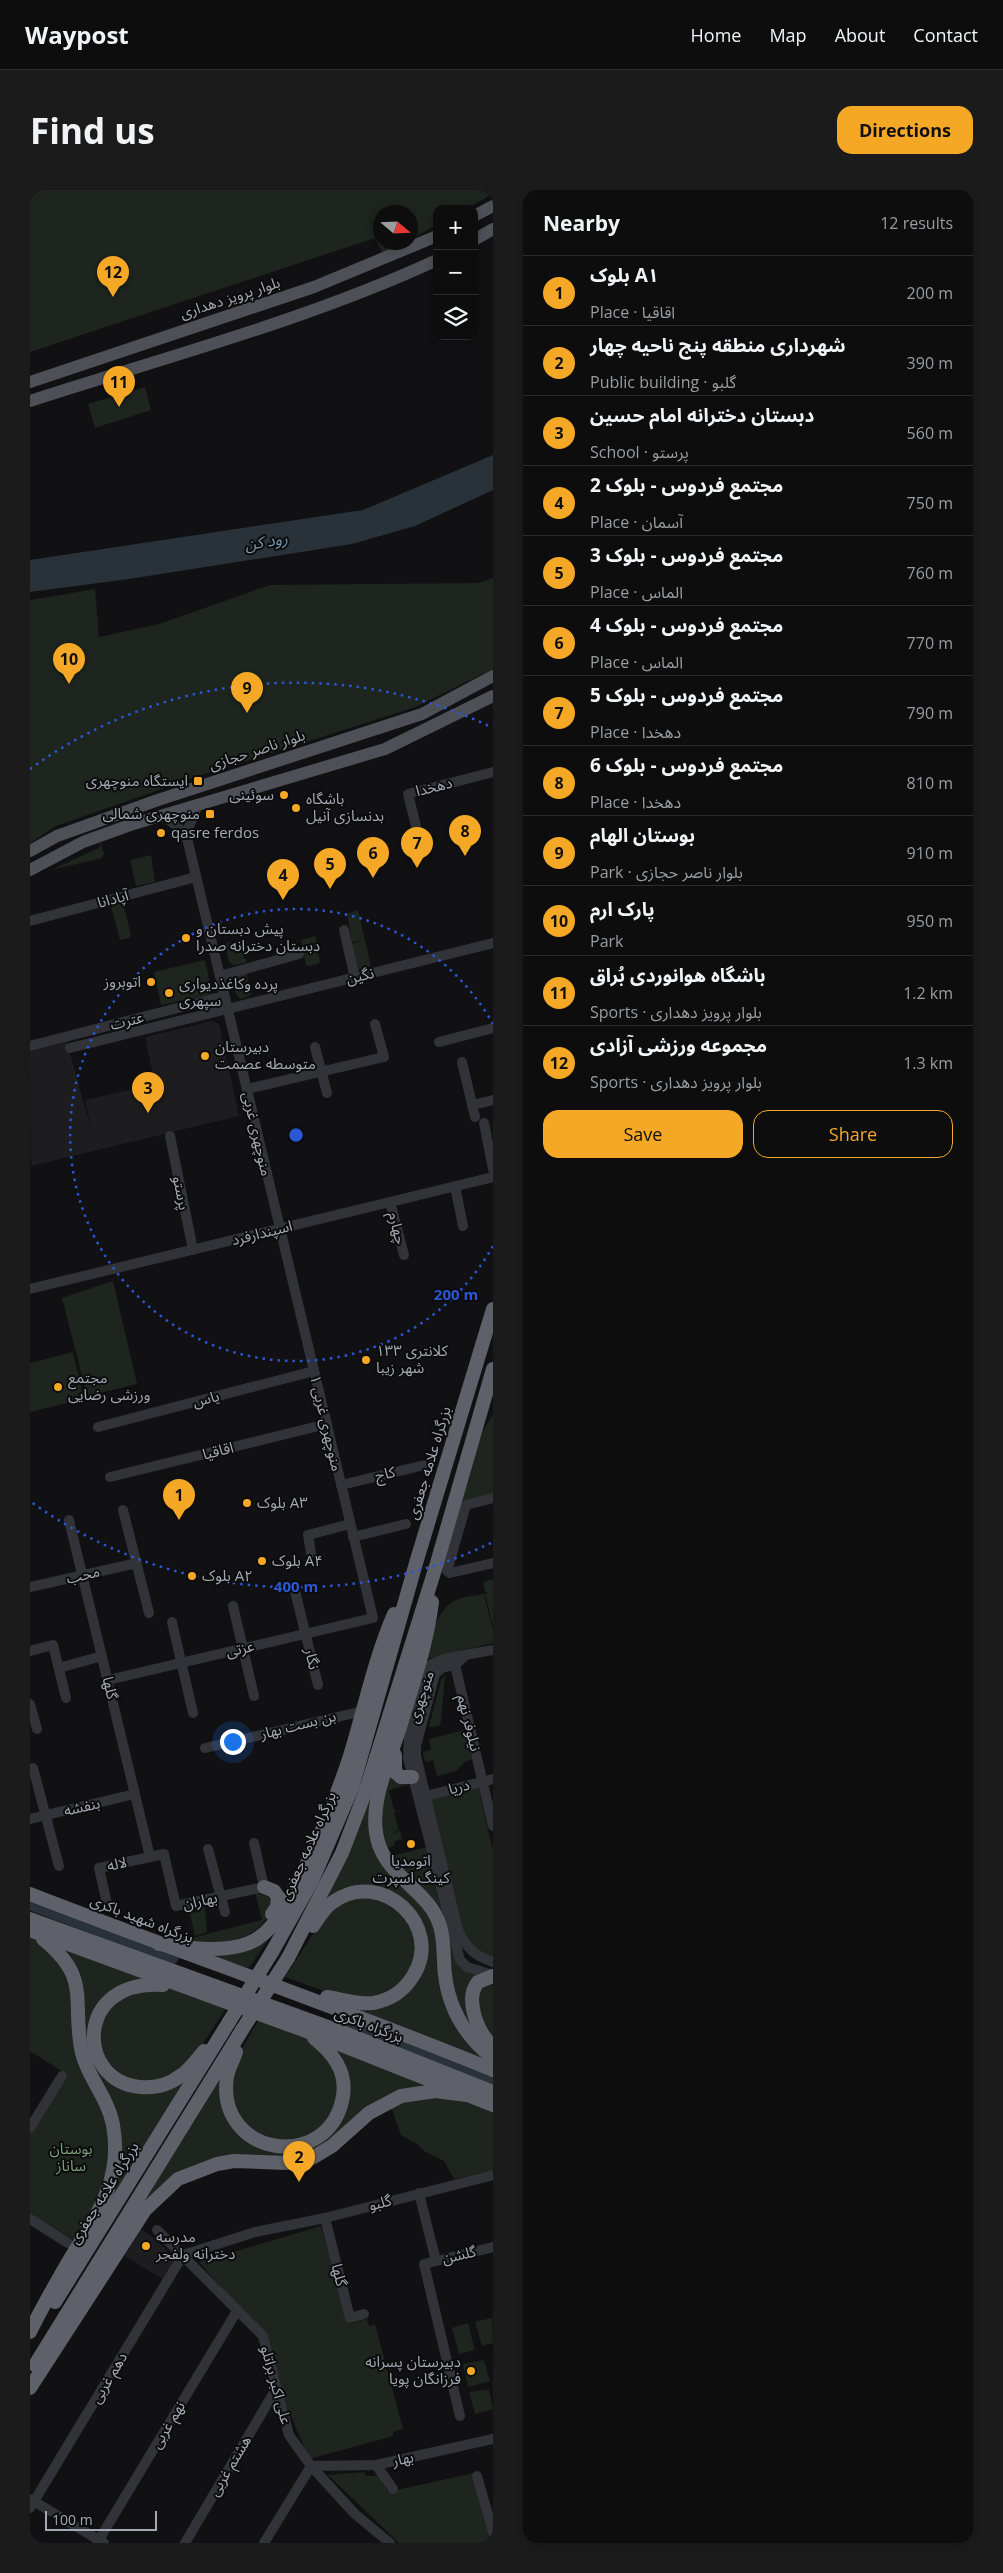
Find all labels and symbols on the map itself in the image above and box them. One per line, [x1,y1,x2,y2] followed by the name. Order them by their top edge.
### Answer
[373,205,418,250] north arrow
[97,256,129,297] pin: 12
[177,271,283,324] street label: بلوار پرویز دهداری
[103,366,135,407] pin: 11
[243,527,289,555] water label: رود کن
[53,643,85,684] pin: 10
[231,672,263,713] pin: 9
[206,724,307,774] street label: بلوار ناصر حجازی
[86,770,188,791] place label: ایستگاه منوچهری
[413,772,454,800] street label: دهخدا
[192,775,204,787] marker: ایستگاه منوچهری
[229,784,274,804] place label: سوئینی
[306,788,384,825] place label: باشگاه بدنسازی آنیل
[278,789,290,801] marker: سوئینی
[290,802,302,814] marker: باشگاه بدنسازی آنیل
[102,803,200,824] place label: منوچهری شمالی
[204,808,216,820] marker: منوچهری شمالی
[449,815,481,856] pin: 8
[171,822,259,842] place label: qasre ferdos
[155,827,167,839] marker: qasre ferdos
[401,827,433,868] pin: 7
[357,837,389,878] pin: 6
[314,848,346,889] pin: 5
[267,859,299,900] pin: 4
[95,884,131,913] street label: آپادانا
[196,918,320,955] place label: پیش دبستان و دبستان دخترانه صدرا
[180,932,192,944] marker: پیش دبستان و دبستان دخترانه صدرا
[344,962,376,988] street label: نگین
[103,971,141,991] place label: اتوبروز
[179,973,278,1011] place label: پرده وکاغذدیواری سپهری
[145,976,157,988] marker: اتوبروز
[163,987,175,999] marker: پرده وکاغذدیواری سپهری
[108,1006,146,1034] street label: عترت
[215,1036,316,1073] place label: دبیرستان متوسطه عصمت
[199,1050,211,1062] marker: دبیرستان متوسطه عصمت
[132,1072,164,1113] pin: 3
[238,1090,277,1178] street label: منوچهری غربی
[287,1126,305,1144] centre of rings
[168,1174,195,1212] street label: پرستو
[382,1209,412,1247] street label: چهارم
[229,1215,295,1250] street label: اسپندارفرد
[434,1284,478,1304] text: 200 m
[376,1340,449,1377] place label: کلانتری ۱۳۳ شهر زیبا
[360,1354,372,1366] marker: کلانتری ۱۳۳ شهر زیبا
[68,1367,150,1404] place label: مجتمع ورزشی رضایی
[305,1373,348,1473] street label: منوچهری غربی ۱
[52,1381,64,1393] marker: مجتمع ورزشی رضایی
[190,1385,221,1411] street label: یاس
[401,1404,455,1522] street label: بزرگراه علامه جعفری
[200,1437,235,1464] street label: اقاقیا
[373,1461,398,1488] street label: کاج
[163,1479,195,1520] pin: 1
[257,1492,308,1512] place label: بلوک A۳
[241,1497,253,1509] marker: بلوک A۳
[272,1550,323,1570] place label: بلوک A۴
[256,1555,268,1567] marker: بلوک A۴
[64,1560,102,1588] street label: محب
[202,1565,253,1585] place label: بلوک A۲
[186,1570,198,1582] marker: بلوک A۲
[274,1576,318,1596] text: 400 m
[224,1635,256,1661] street label: عزتی
[301,1645,325,1671] street label: نگار
[402,1668,439,1726] street label: منوچهری
[99,1674,123,1702] street label: گلها
[451,1692,487,1754] street label: نیلوفر نهم
[257,1705,338,1743] street label: بن بست بهار
[220,1729,246,1755] your location
[446,1774,471,1798] street label: دریا
[274,1788,340,1903] street label: بزرگراه علامه جعفری
[62,1792,102,1820] street label: بنفشه
[405,1838,417,1850] marker: اتومدیا کینگ اسپرت
[372,1850,450,1888] place label: اتومدیا کینگ اسپرت
[105,1851,129,1875] street label: لاله
[181,1887,219,1913] street label: بهاران
[88,1889,197,1947] street label: بزرگراه شهید باکری
[332,2002,407,2046] street label: بزرگراه باکری
[64,2137,143,2247] street label: بزرگراه علامه جعفری
[49,2138,93,2175] park label: بوستان ساناز
[283,2141,315,2182] pin: 2
[366,2189,394,2215] street label: گلبو
[155,2226,235,2263] place label: مدرسه دخترانه ولفجر
[140,2240,152,2252] marker: مدرسه دخترانه ولفجر
[440,2240,479,2268] street label: گلشن
[328,2261,353,2289] street label: گلها
[257,2343,297,2427] street label: علی اکبر براتلو
[85,2348,133,2408] street label: دهم غربی
[365,2351,461,2389] place label: دبیرستان پسرانه فرزانگان پویا
[465,2365,477,2377] marker: دبیرستان پسرانه فرزانگان پویا
[145,2397,191,2453] street label: نهم غربی
[203,2431,257,2501] street label: هشتم غربی
[389,2446,415,2470] street label: بهار
[45,2508,158,2531] scale bar

